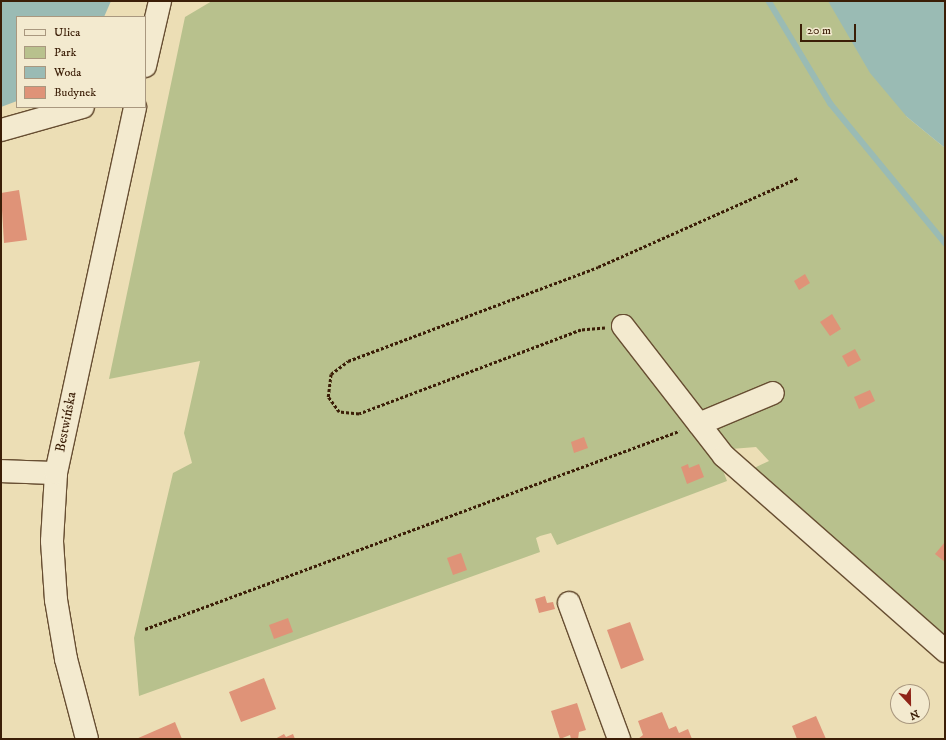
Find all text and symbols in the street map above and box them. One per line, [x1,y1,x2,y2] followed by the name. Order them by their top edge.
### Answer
[16,16,146,108] legend
[802,16,858,42] scale bar
[807,23,831,38] text: 20 m
[54,25,80,40] text: Ulica
[54,45,76,60] text: Park
[54,65,81,80] text: Woda
[54,85,96,100] text: Budynek
[52,390,80,454] street label: Bestwińska
[890,684,930,724] north arrow
[907,706,921,722] text: N

